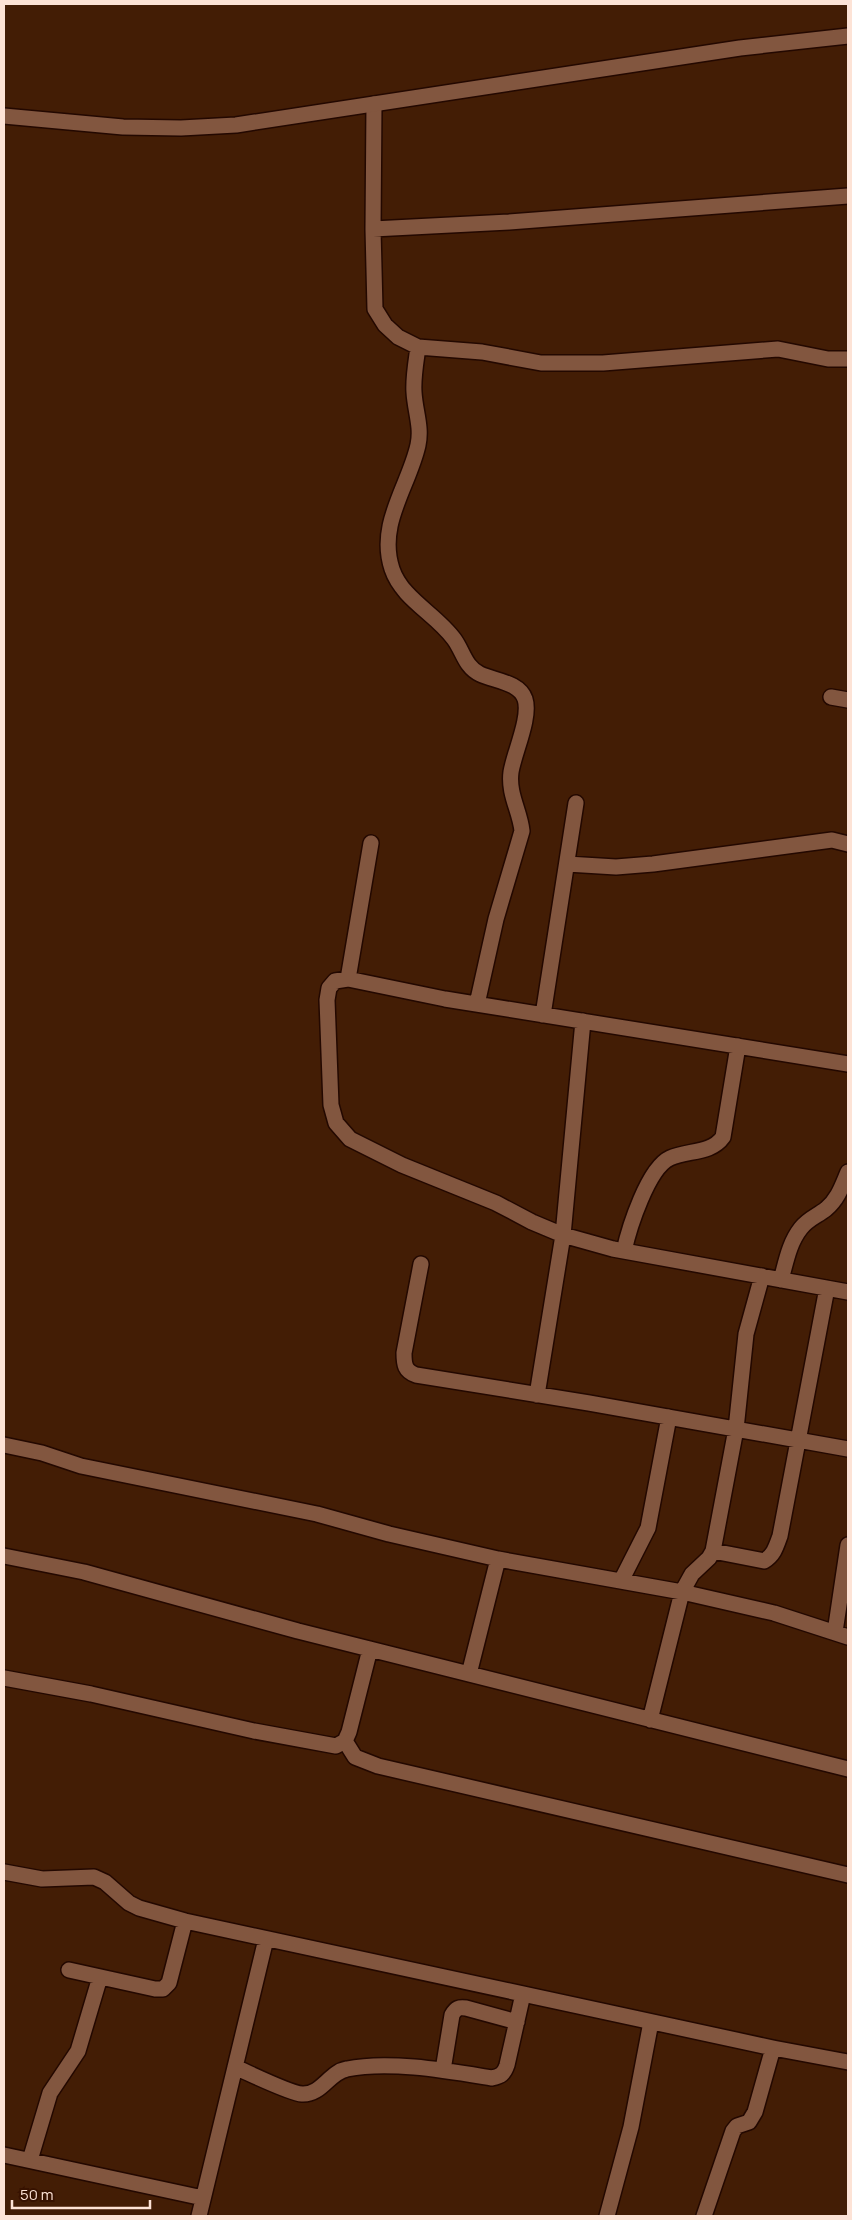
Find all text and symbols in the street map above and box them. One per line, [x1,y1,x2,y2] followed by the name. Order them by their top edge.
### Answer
[12,2178,150,2210] scale bar
[20,2184,54,2205] text: 50 m

